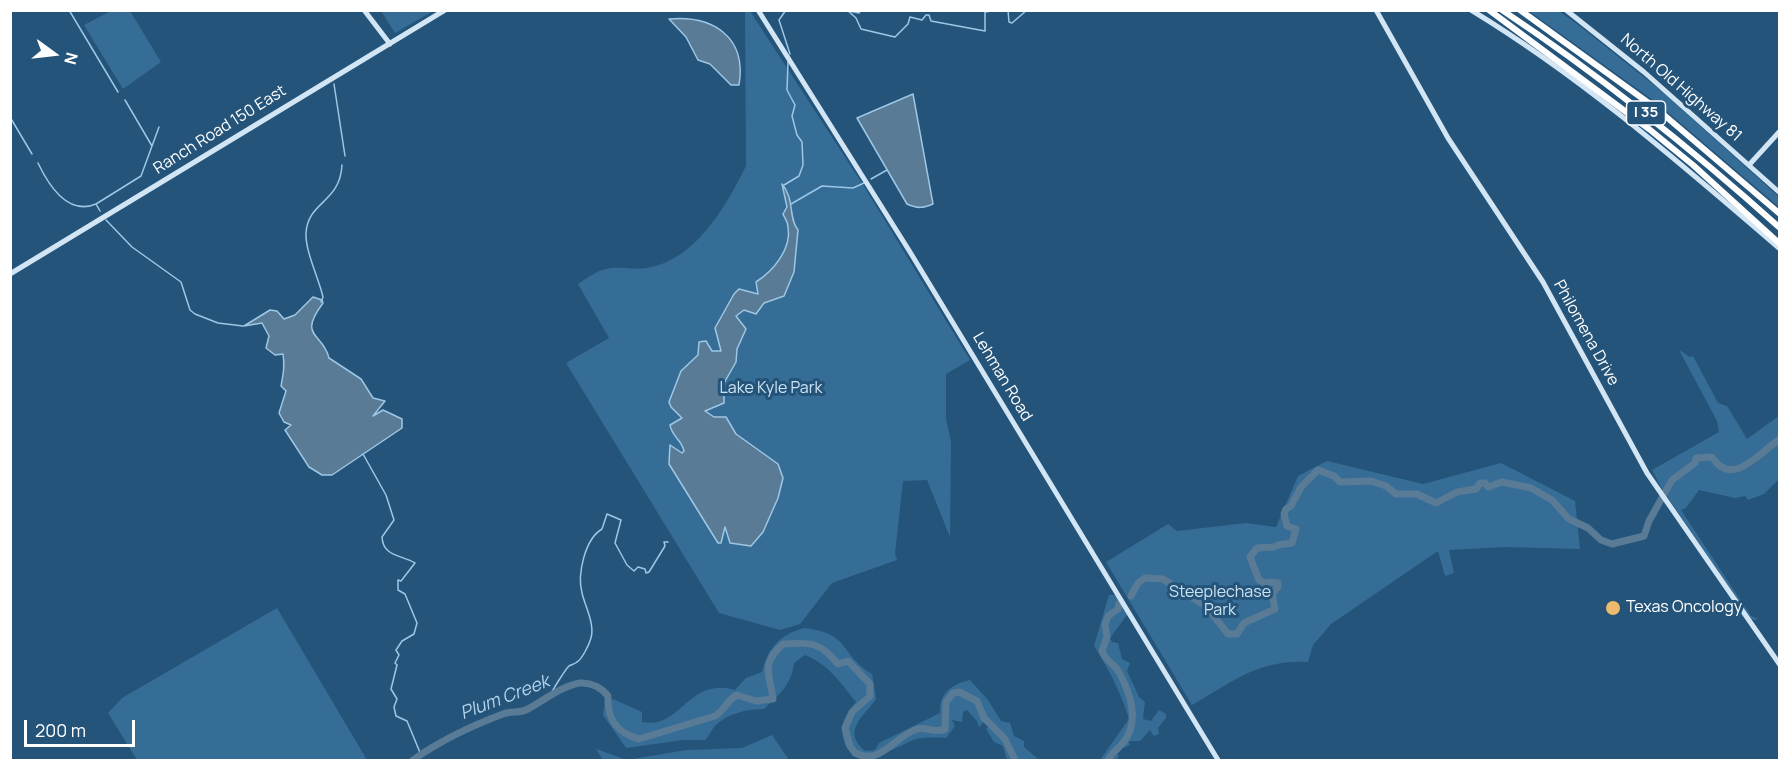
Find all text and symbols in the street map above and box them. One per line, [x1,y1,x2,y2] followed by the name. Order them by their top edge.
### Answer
[24,24,84,84] north arrow
[1616,30,1746,146] street label: North Old Highway 81
[59,50,84,67] text: N
[150,81,290,179] street label: Ranch Road 150 East
[1626,101,1666,125] road number: I 35
[1549,277,1623,389] street label: Philomena Drive
[968,329,1036,425] street label: Lehman Road
[720,379,822,399] park label: Lake Kyle Park
[1169,583,1271,621] park label: Steeplechase Park
[1626,598,1742,618] place label: Texas Oncology
[1604,599,1622,617] marker: Texas Oncology
[457,671,553,725] water label: Plum Creek
[27,708,138,746] scale bar
[35,718,86,742] text: 200 m

